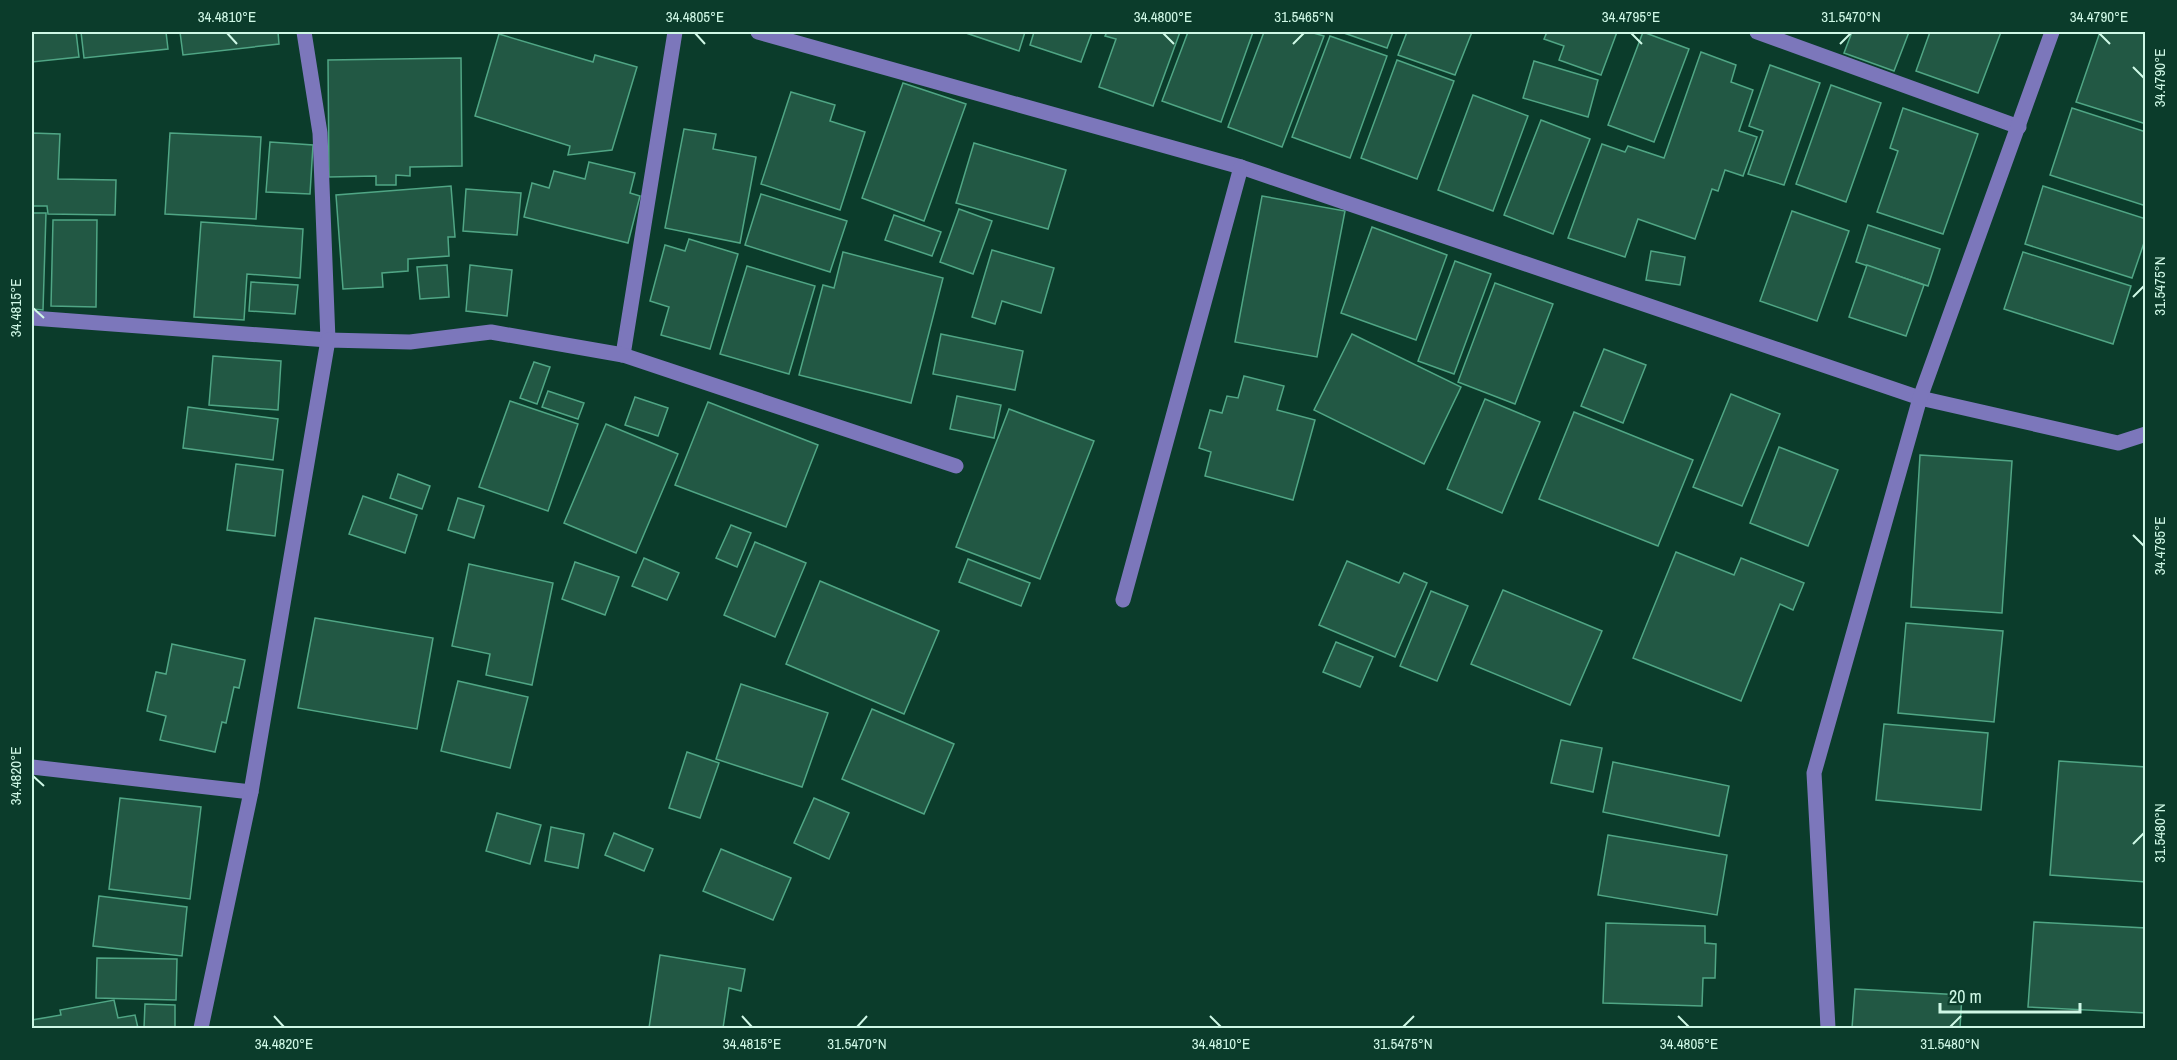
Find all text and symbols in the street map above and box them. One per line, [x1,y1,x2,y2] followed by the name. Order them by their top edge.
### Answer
[198,6,256,27] text: 34.4810°E
[666,6,724,27] text: 34.4805°E
[1134,6,1192,27] text: 34.4800°E
[1274,6,1334,27] text: 31.5465°N
[1602,6,1660,27] text: 34.4795°E
[1821,6,1881,27] text: 31.5470°N
[2070,6,2128,27] text: 34.4790°E
[2149,49,2170,107] text: 34.4790°E
[2149,256,2170,316] text: 31.5475°N
[5,279,26,337] text: 34.4815°E
[2149,517,2170,575] text: 34.4795°E
[5,747,26,805] text: 34.4820°E
[2149,803,2170,863] text: 31.5480°N
[1940,976,2080,1014] scale bar
[1949,984,1982,1009] text: 20 m
[255,1033,313,1054] text: 34.4820°E
[723,1033,781,1054] text: 34.4815°E
[827,1033,887,1054] text: 31.5470°N
[1192,1033,1250,1054] text: 34.4810°E
[1373,1033,1433,1054] text: 31.5475°N
[1660,1033,1718,1054] text: 34.4805°E
[1920,1033,1980,1054] text: 31.5480°N

